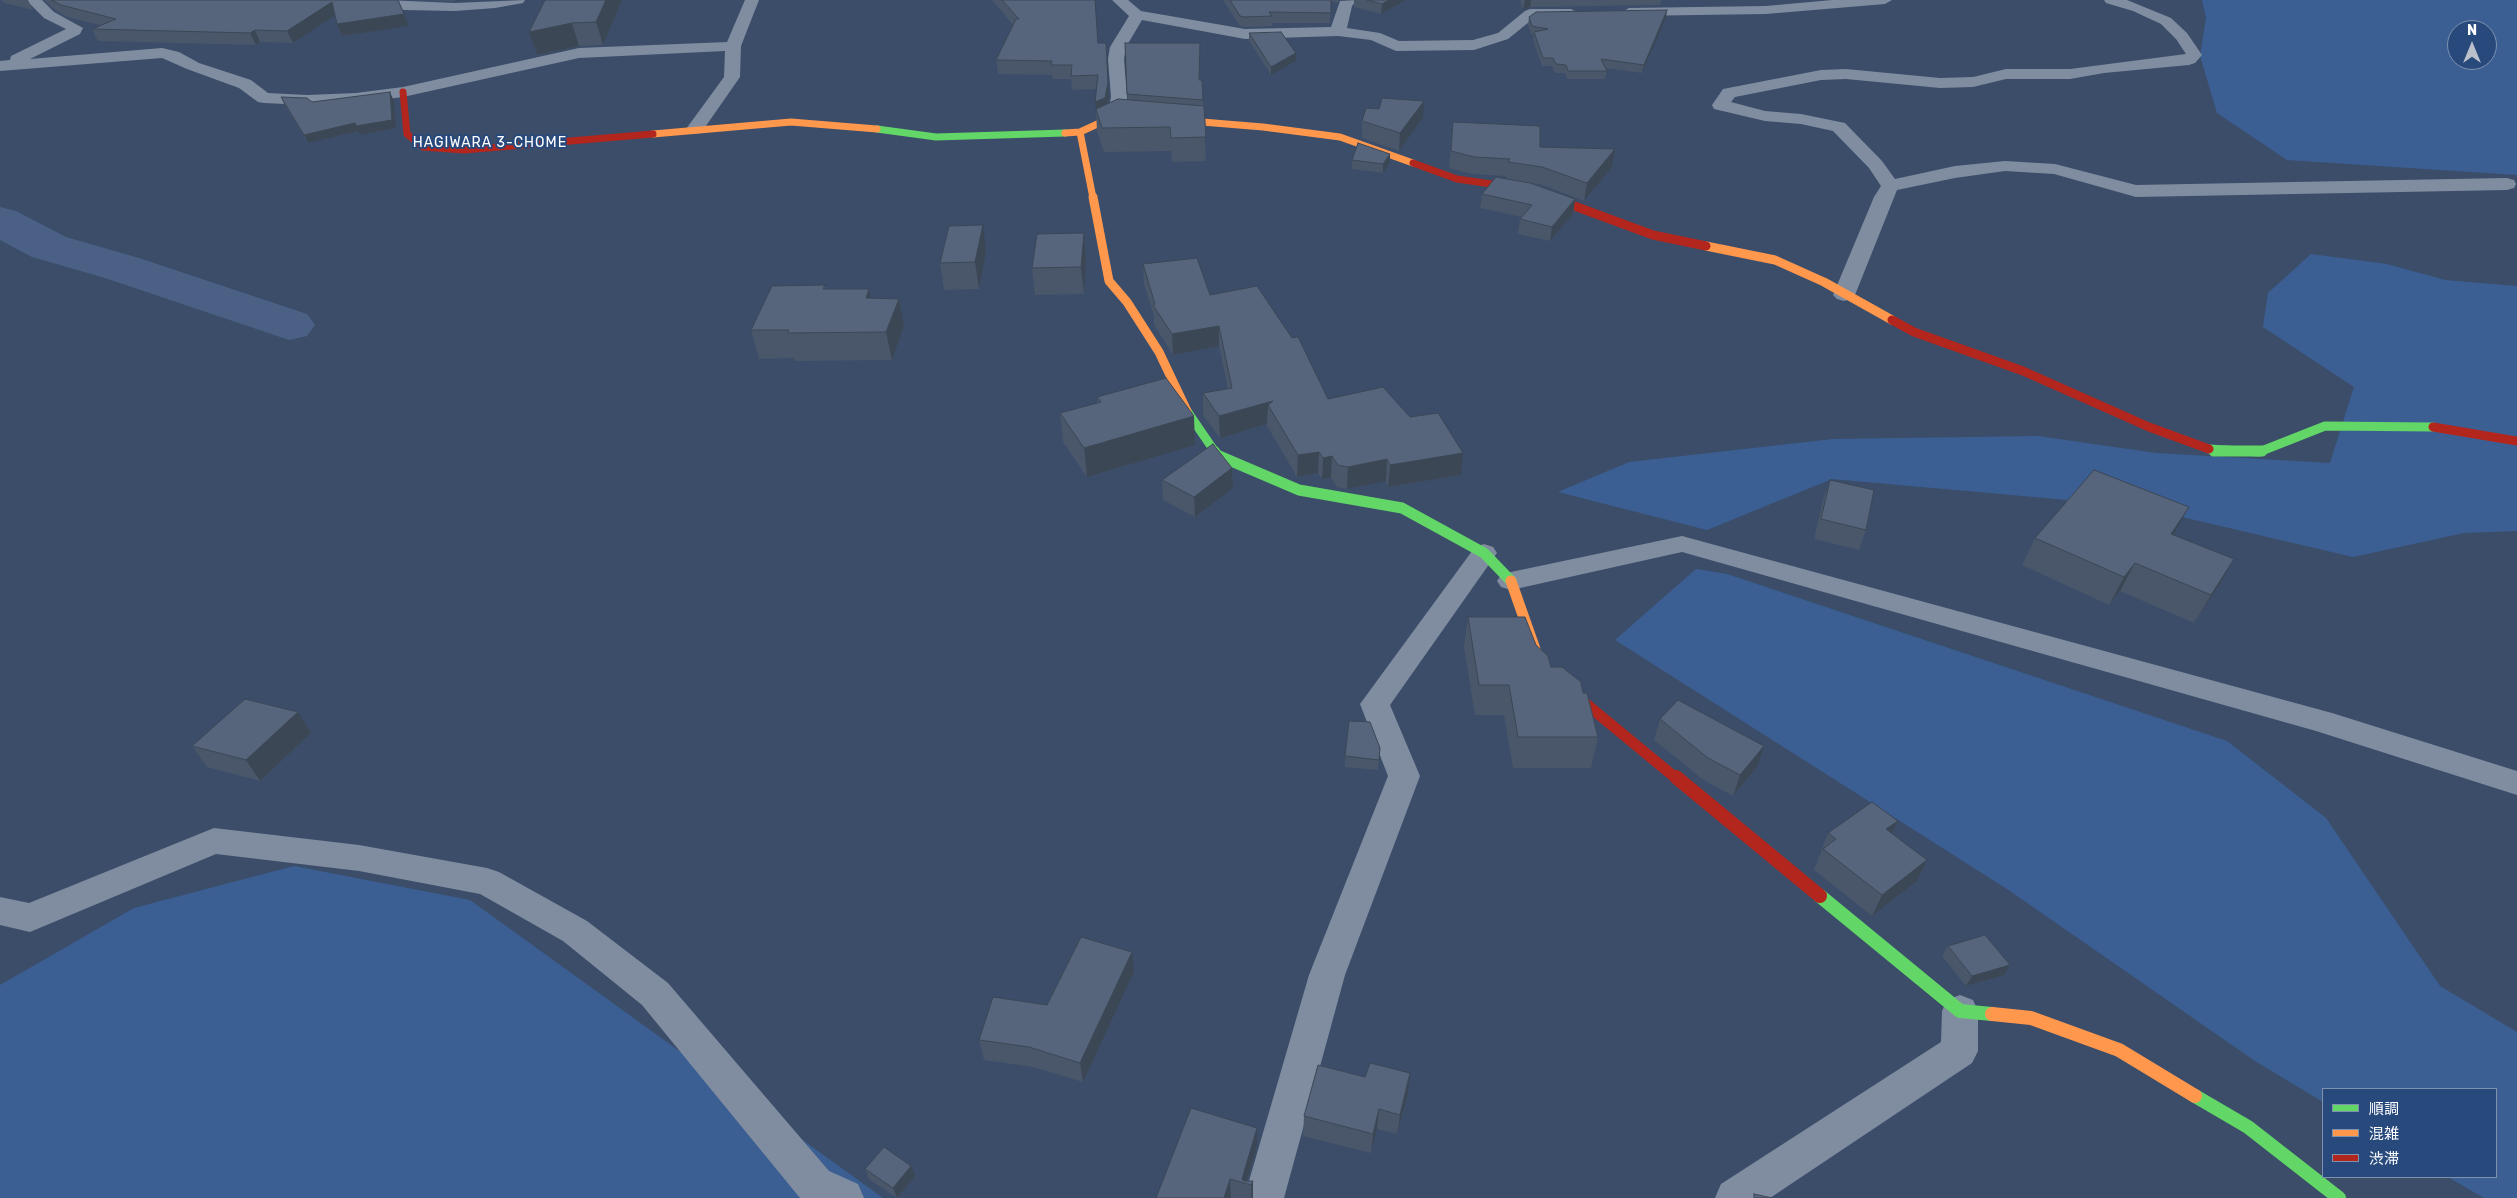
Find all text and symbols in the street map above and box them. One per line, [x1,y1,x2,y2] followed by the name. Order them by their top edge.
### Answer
[2447,20,2497,70] north arrow
[2467,22,2477,39] text: N
[411,135,569,151] district label: HAGIWARA 3-CHOME
[2322,1088,2497,1178] legend
[2369,1100,2399,1118] text: 順調
[2369,1125,2399,1143] text: 混雑
[2369,1150,2399,1168] text: 渋滞

